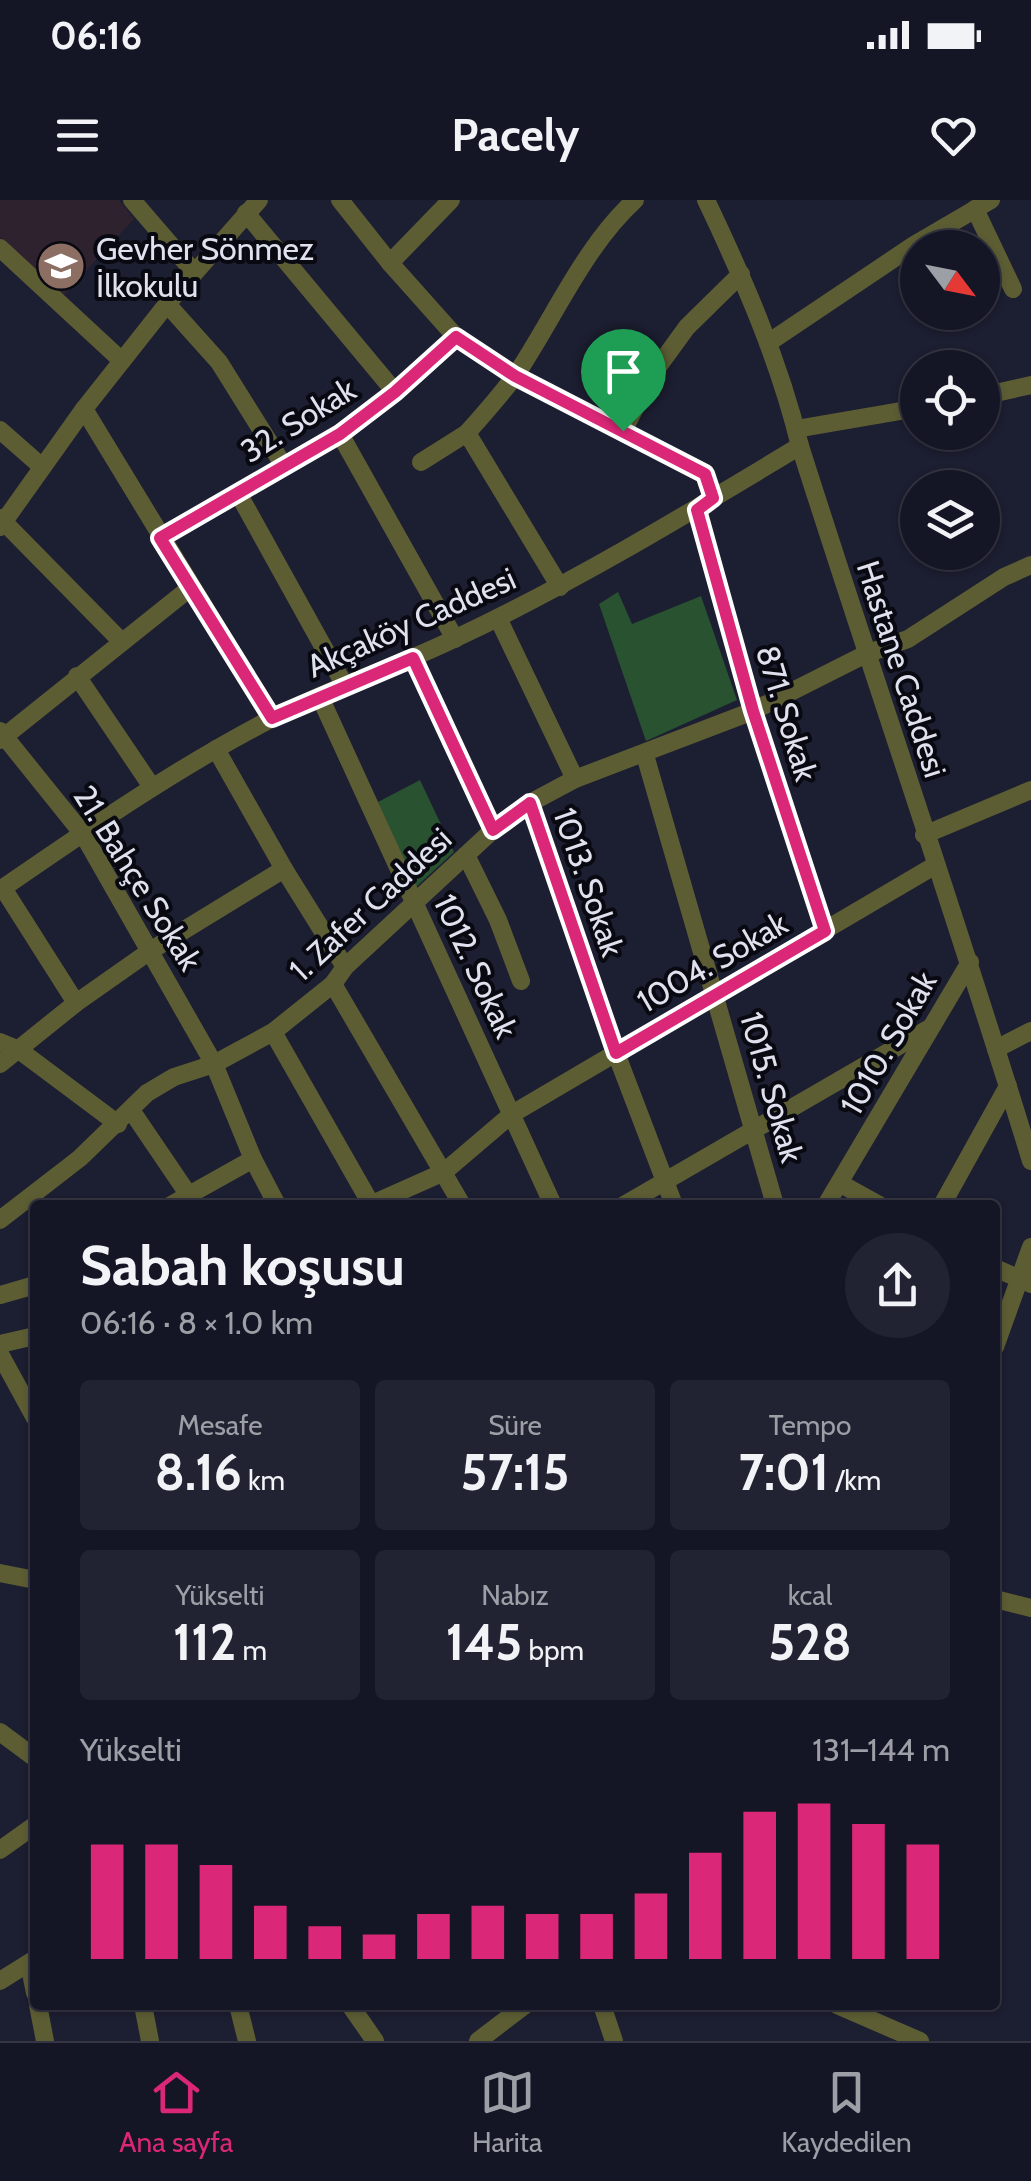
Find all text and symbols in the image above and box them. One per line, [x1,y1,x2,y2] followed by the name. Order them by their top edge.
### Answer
[50,12,142,59] text: 06:16
[50,108,105,163] icon: menu
[452,108,579,162] text: Pacely
[926,108,981,163] icon: heart
[96,229,314,305] place label: Gevher Sönmez İlkokulu
[900,230,1000,330] north arrow
[900,230,1000,570] map controls
[35,240,87,292] school or university icon: Gevher Sönmez İlkokulu
[581,329,666,432] pin
[596,344,651,399] icon: arrive
[900,350,1000,450] button: locate
[233,369,363,470] street label: 32. Sokak
[900,470,1000,570] button: layers
[849,556,955,782] street label: Hastane Caddesi
[301,559,521,685] street label: Akçaköy Caddesi
[748,640,826,786] street label: 871. Sokak
[66,778,211,978] street label: 21. Bahçe Sokak
[545,803,633,962] street label: 1013. Sokak
[281,819,459,989] street label: 1. Zafer Caddesi
[426,888,526,1045] street label: 1012. Sokak
[630,903,795,1021] street label: 1004. Sokak
[831,964,945,1122] street label: 1010. Sokak
[732,1007,812,1167] street label: 1015. Sokak
[80,1232,405,1299] text: Sabah koşusu
[845,1233,950,1338] button: share
[80,1303,313,1342] text: 06:16 · 8 × 1.0 km
[178,1408,262,1442] text: Mesafe
[488,1408,542,1442] text: Süre
[769,1408,851,1442] text: Tempo
[155,1442,242,1503] text: 8.16
[461,1442,569,1503] text: 57:15
[739,1442,829,1503] text: 7:01
[242,1463,285,1497] text: km
[829,1463,881,1497] text: /km
[175,1578,265,1612] text: Yükselti
[481,1578,549,1612] text: Nabız
[788,1578,832,1612] text: kcal
[173,1612,236,1673] text: 112
[446,1612,522,1673] text: 145
[768,1612,852,1673] text: 528
[236,1633,267,1667] text: m
[522,1633,584,1667] text: bpm
[80,1730,182,1769] text: Yükselti
[812,1730,950,1769] text: 131–144 m
[119,2065,233,2159] tab: Ana sayfa
[472,2065,543,2159] tab: Harita
[781,2065,912,2159] tab: Kaydedilen

